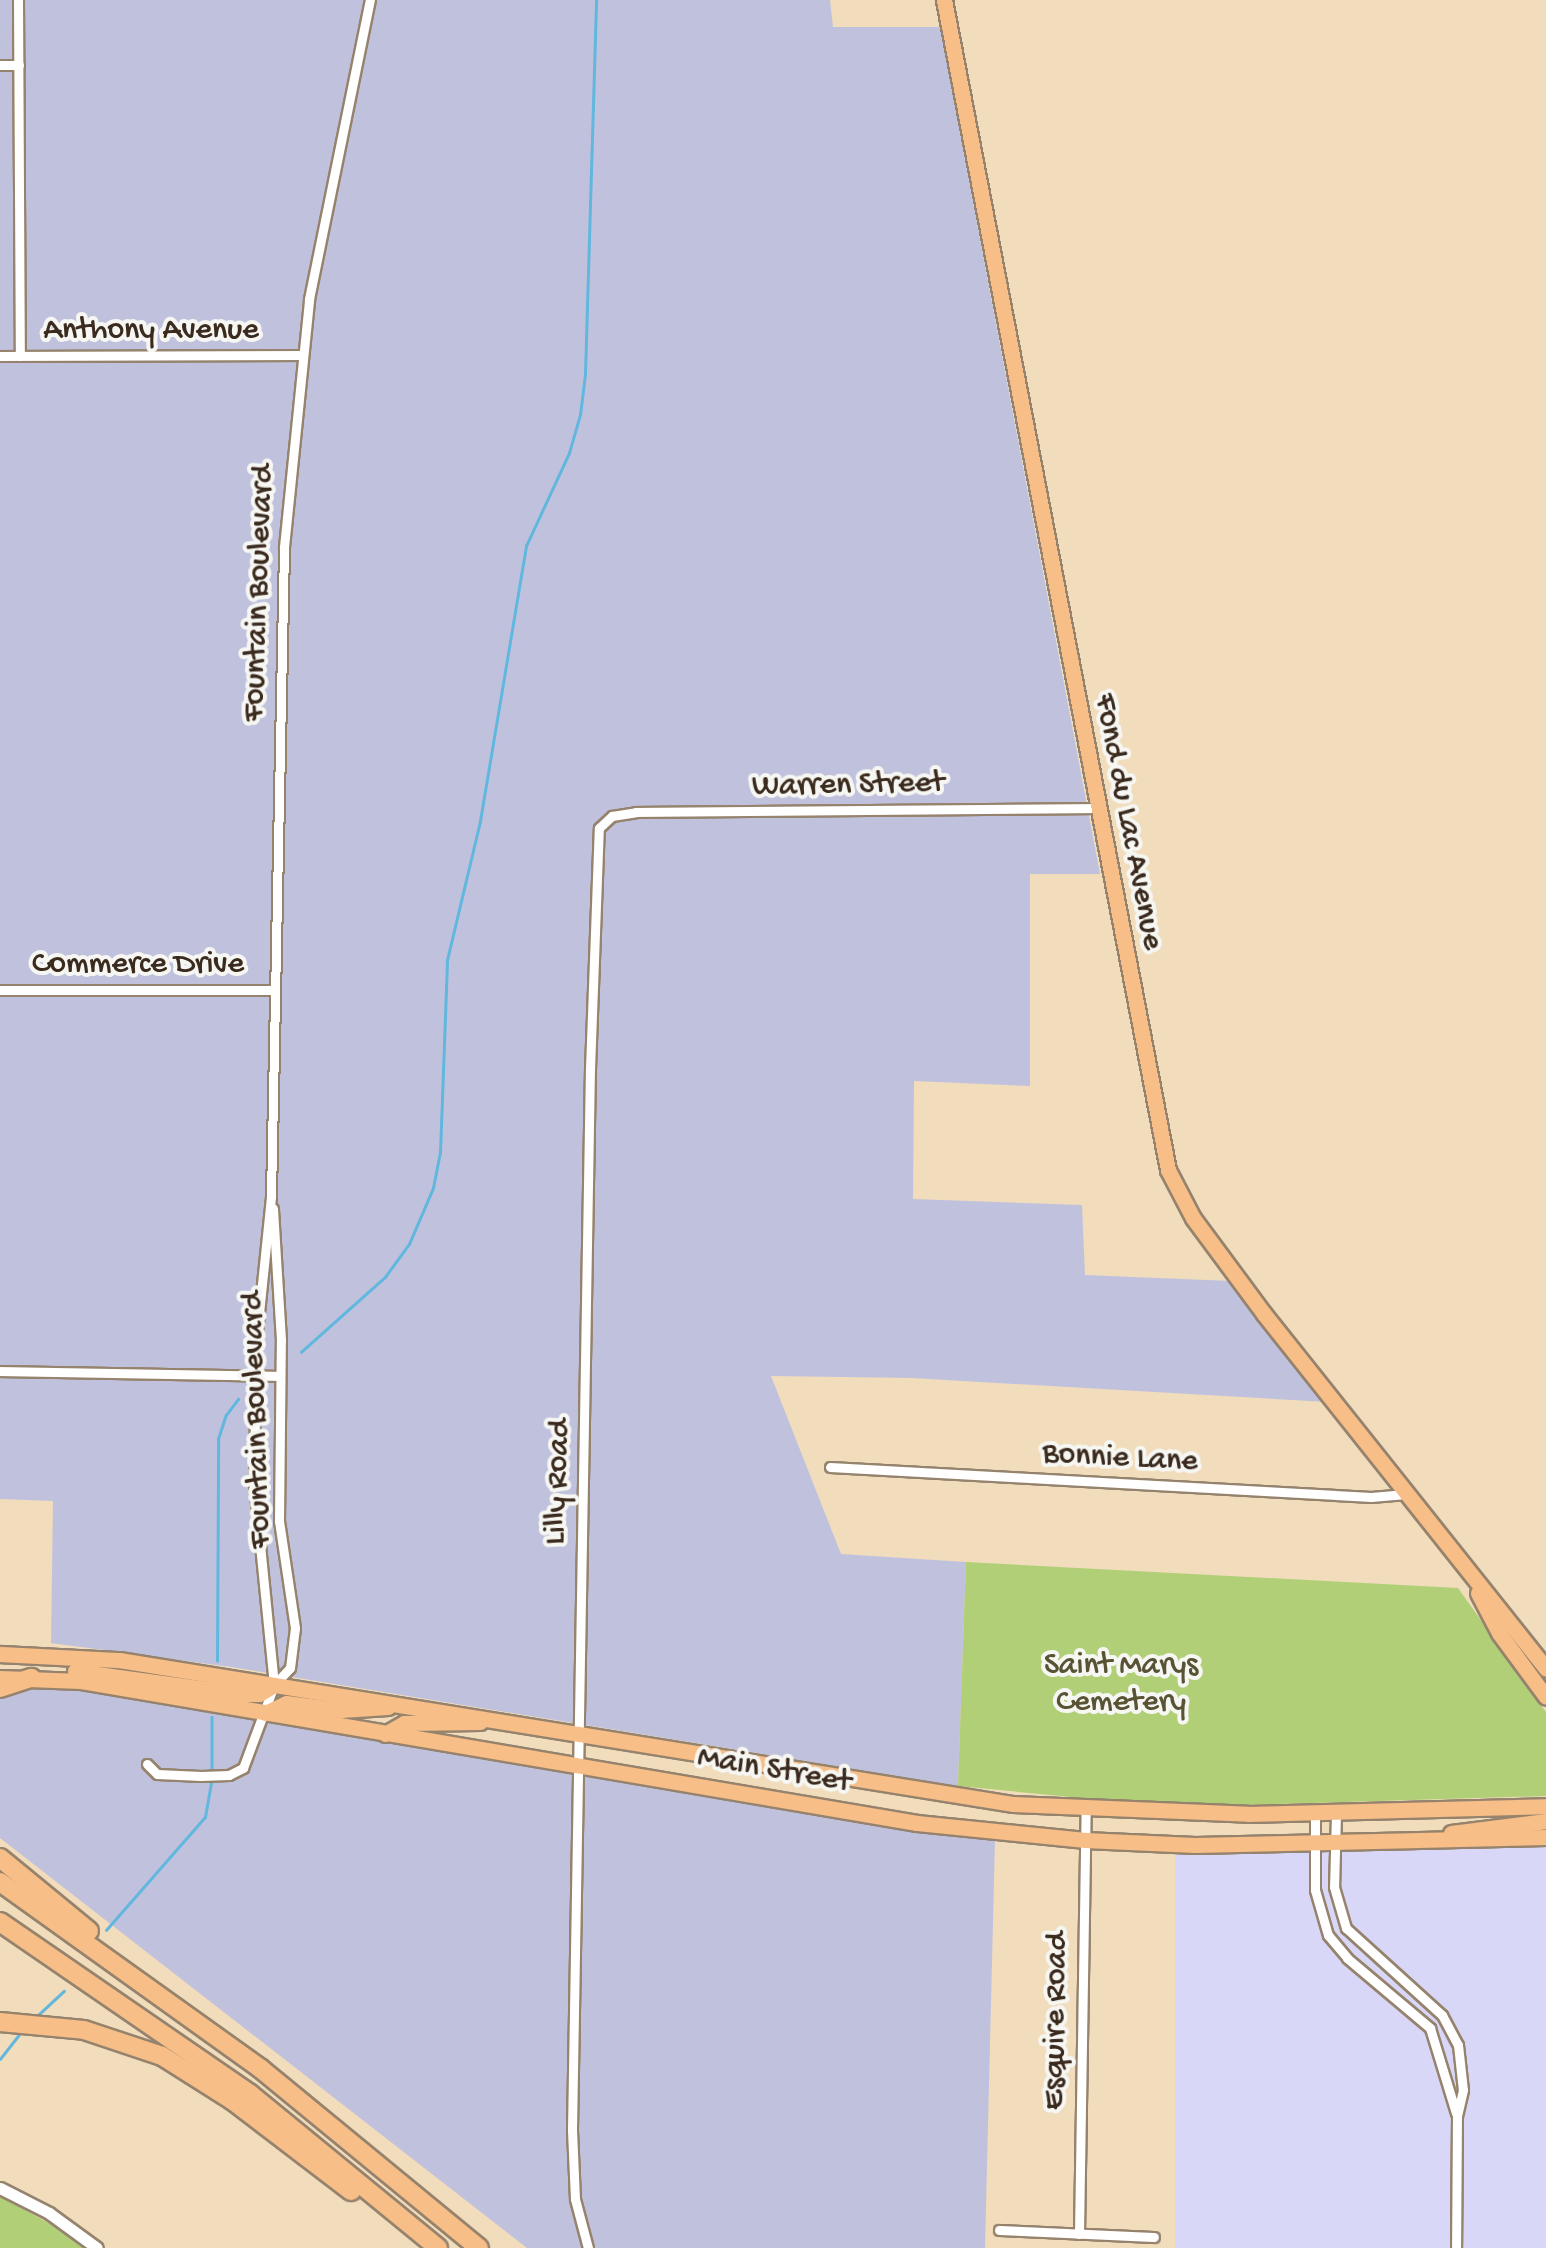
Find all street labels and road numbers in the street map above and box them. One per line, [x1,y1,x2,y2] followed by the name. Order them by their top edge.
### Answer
[43,312,259,350] street label: Anthony Avenue
[236,464,284,722] street label: Fountain Boulevard
[1083,691,1171,953] street label: Fond du Lac Avenue
[752,765,944,807] street label: Warren Street
[32,946,244,984] street label: Commerce Drive
[234,1291,282,1549] street label: Fountain Boulevard
[538,1418,580,1546] street label: Lilly Road
[1041,1436,1199,1482] street label: Bonnie Lane
[694,1739,854,1803] street label: Main Street
[1036,1932,1078,2110] street label: Esquire Road

